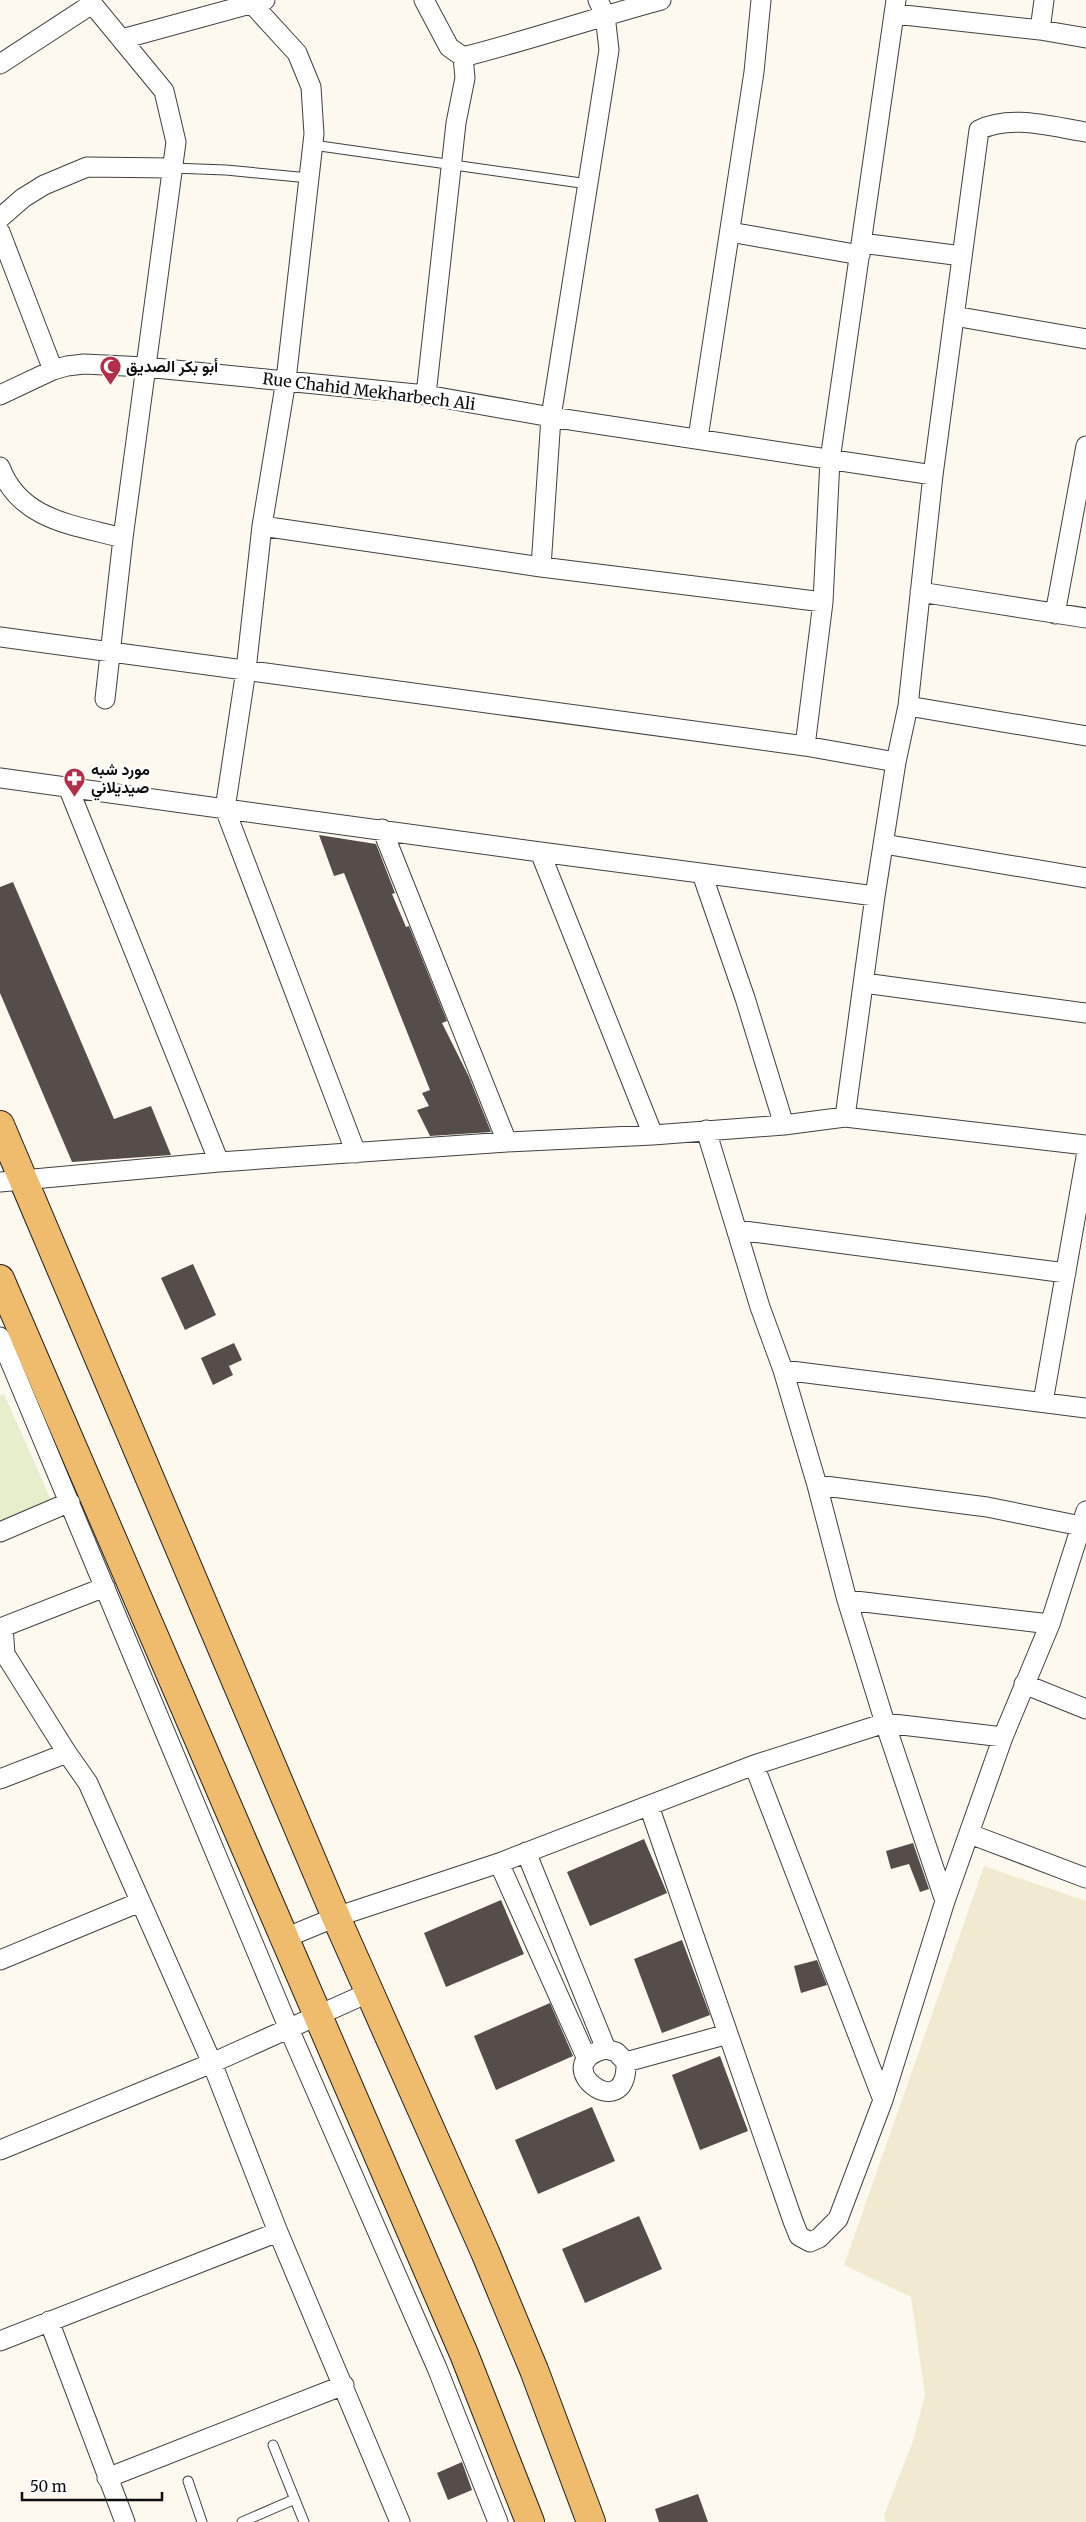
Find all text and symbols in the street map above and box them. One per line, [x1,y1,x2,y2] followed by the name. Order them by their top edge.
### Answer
[98,354,122,385] mosque icon: أبو بكر الصديق
[126,356,218,377] place label: أبو بكر الصديق
[261,368,477,414] street label: Rue Chahid Mekharbech Ali
[91,759,150,801] place label: مورد شبه صيديلاني
[63,766,87,797] pharmacy icon: مورد شبه صيديلاني
[22,2470,162,2502] scale bar
[30,2477,67,2496] text: 50 m

